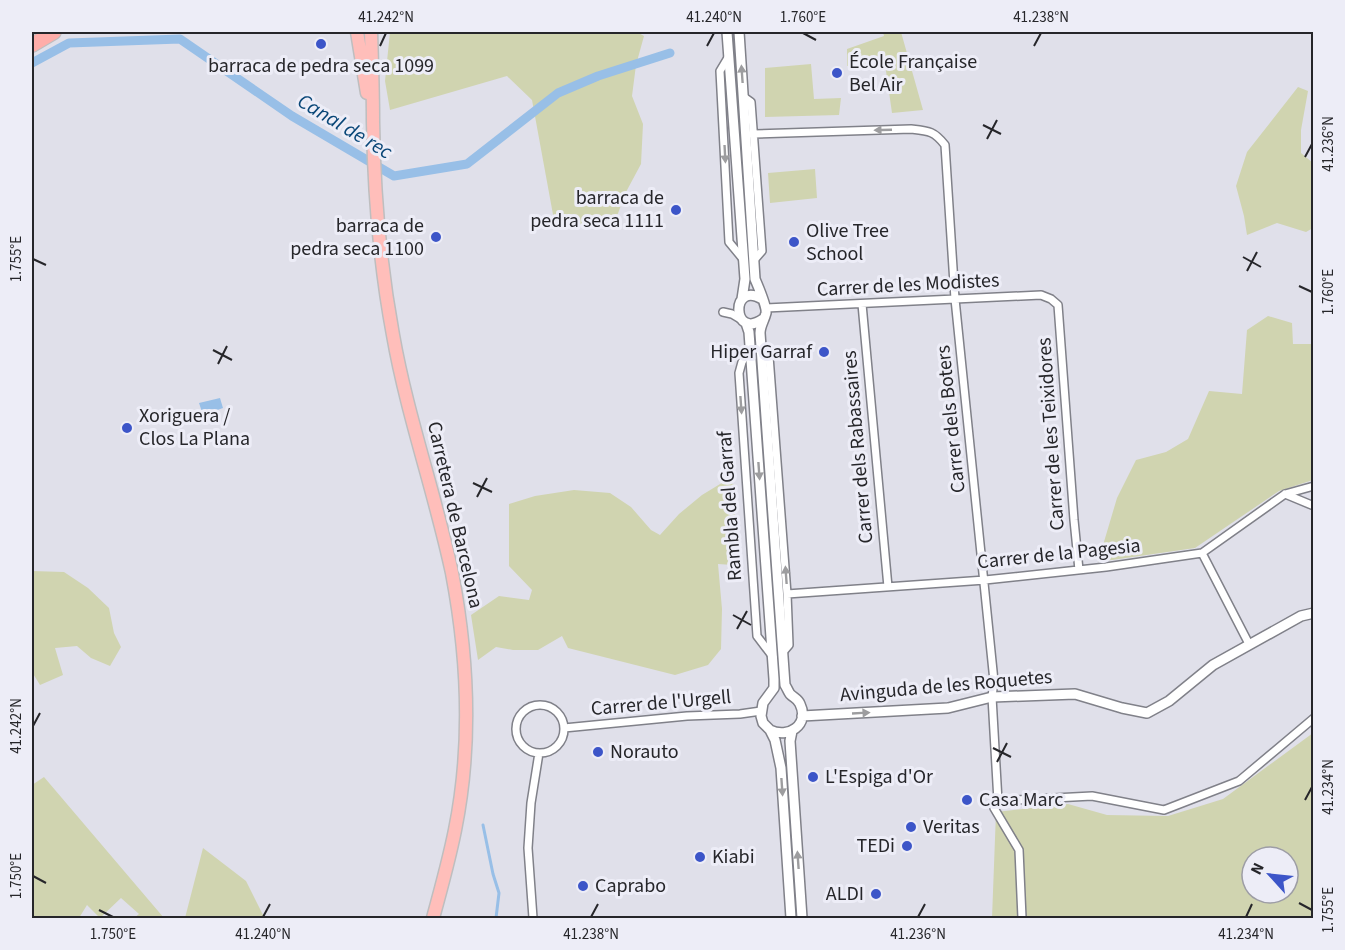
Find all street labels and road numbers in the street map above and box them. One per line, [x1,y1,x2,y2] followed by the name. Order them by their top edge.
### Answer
[816,266,1000,304] street label: Carrer de les Modistes
[1030,336,1072,532] street label: Carrer de les Teixidores
[929,344,973,494] street label: Carrer dels Boters
[836,349,880,545] street label: Carrer dels Rabassaires
[420,419,490,611] street label: Carretera de Barcelona
[711,429,749,582] street label: Rambla del Garraf
[976,532,1142,576] street label: Carrer de la Pagesia
[839,663,1053,709] street label: Avinguda de les Roquetes
[590,683,732,723] street label: Carrer de l'Urgell

